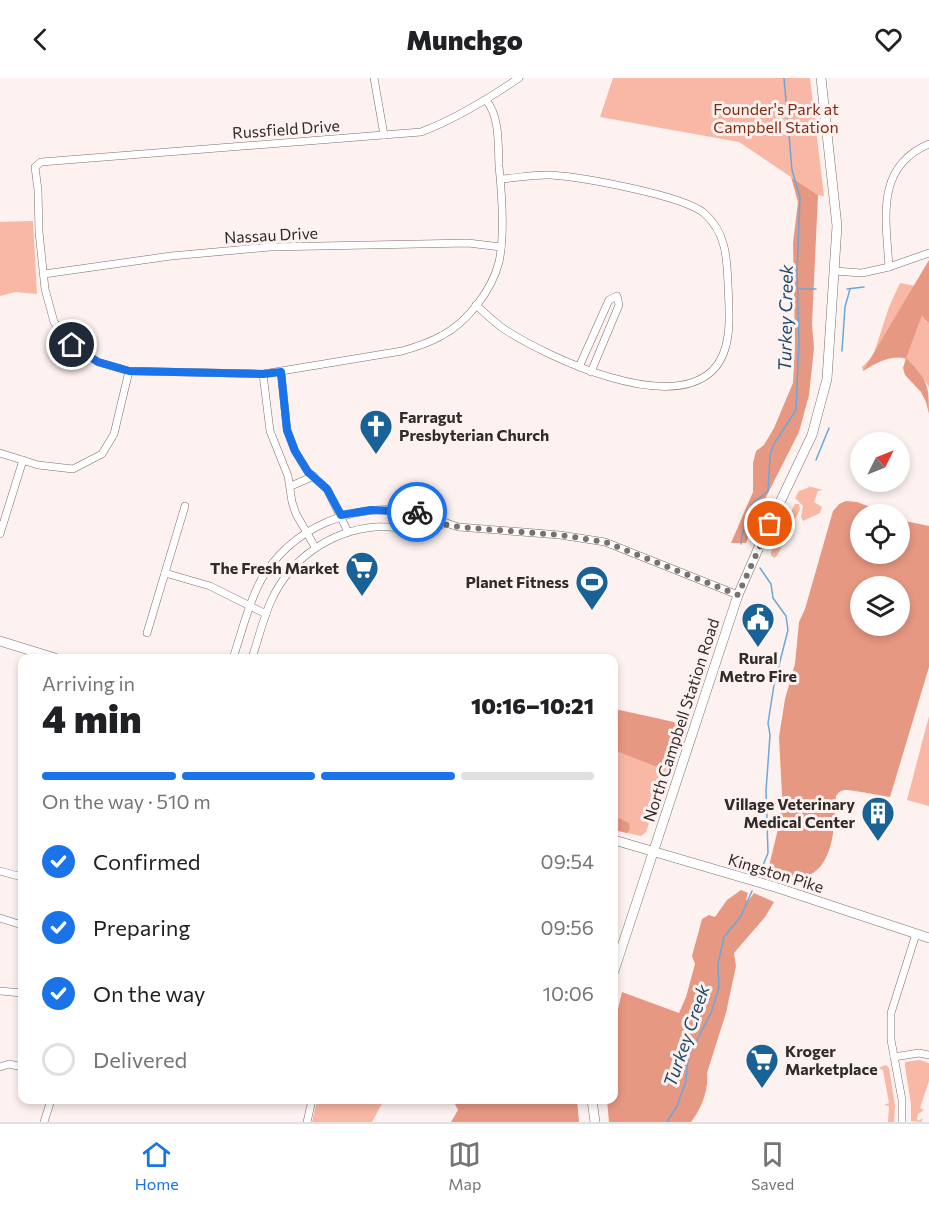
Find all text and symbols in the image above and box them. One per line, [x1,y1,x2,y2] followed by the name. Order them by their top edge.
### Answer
[24,23,57,56] icon: back
[406,23,523,56] text: Munchgo
[872,23,905,56] icon: heart
[713,99,839,136] park label: Founder's Park at Campbell Station
[231,115,340,142] street label: Russfield Drive
[224,223,318,246] street label: Nassau Drive
[773,263,797,371] water label: Turkey Creek
[46,319,97,370] pin
[55,328,88,361] icon: home
[399,407,549,444] place label: Farragut Presbyterian Church
[358,408,394,455] church icon: Farragut Presbyterian Church
[850,432,910,492] north arrow
[850,432,910,636] map controls
[387,482,447,542] courier
[401,496,434,529] icon: bike
[744,498,795,549] pin
[850,504,910,564] button: locate
[753,507,786,540] icon: bag
[344,550,380,597] supermarket icon: The Fresh Market
[210,558,339,577] place label: The Fresh Market
[574,564,610,611] sports icon: Planet Fitness
[465,572,569,591] place label: Planet Fitness
[850,576,910,636] button: layers
[740,601,776,648] public building icon: Rural Metro Fire
[639,616,722,824] street label: North Campbell Station Road
[719,648,797,685] place label: Rural Metro Fire
[42,671,135,695] text: Arriving in
[471,692,594,719] text: 10:16–10:21
[42,693,142,741] text: 4 min
[42,789,211,813] text: On the way · 510 m
[724,794,855,831] place label: Village Veterinary Medical Center
[860,795,896,842] building icon: Village Veterinary Medical Center
[42,845,75,878] icon: check
[93,848,200,875] text: Confirmed
[541,849,594,873] text: 09:54
[726,849,826,896] street label: Kingston Pike
[42,911,75,944] icon: check
[93,914,190,941] text: Preparing
[540,915,594,939] text: 09:56
[42,977,75,1010] icon: check
[93,980,205,1007] text: On the way
[542,981,594,1005] text: 10:06
[658,981,714,1090] water label: Turkey Creek
[785,1041,878,1078] place label: Kroger Marketplace
[744,1042,780,1089] supermarket icon: Kroger Marketplace
[93,1046,187,1073] text: Delivered
[135,1138,179,1193] tab: Home
[448,1138,481,1193] tab: Map
[751,1138,794,1193] tab: Saved

